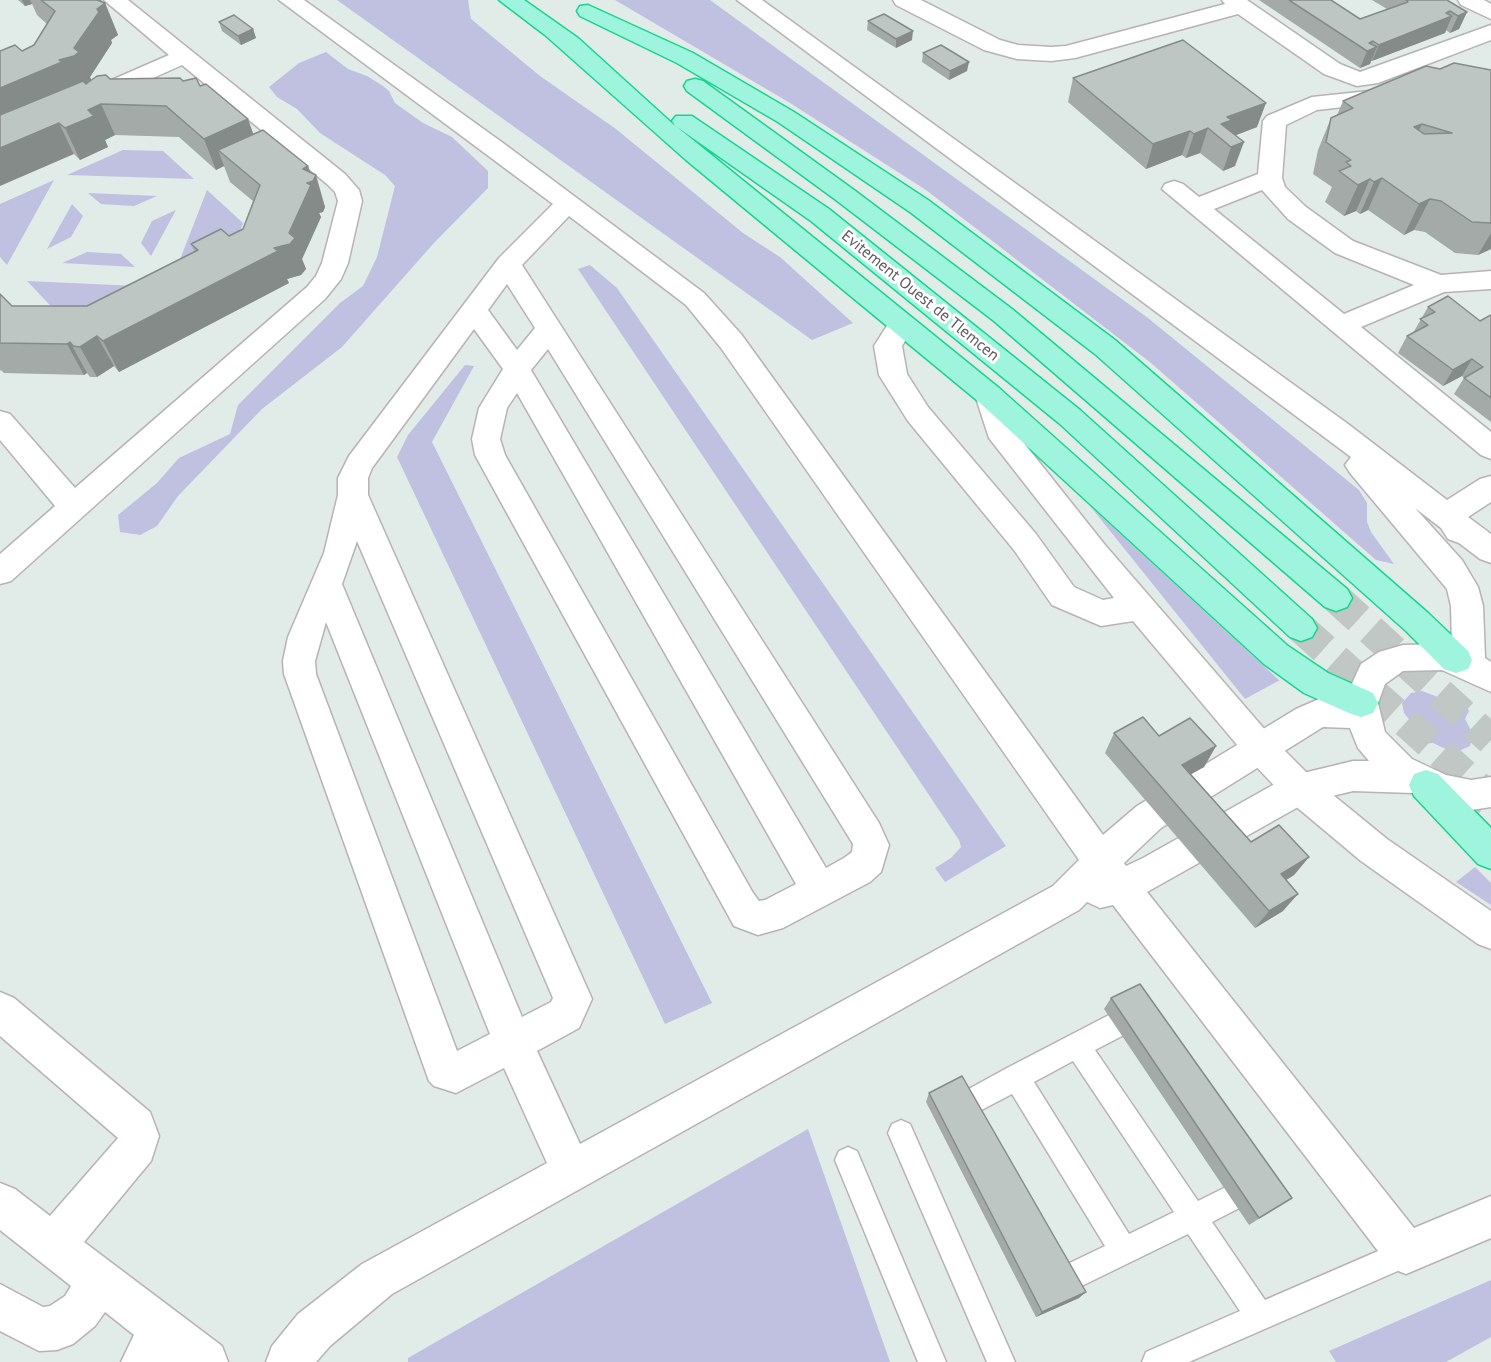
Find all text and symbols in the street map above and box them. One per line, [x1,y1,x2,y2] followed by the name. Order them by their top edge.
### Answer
[837,227,1003,365] street label: Evitement Ouest de Tlemcen

